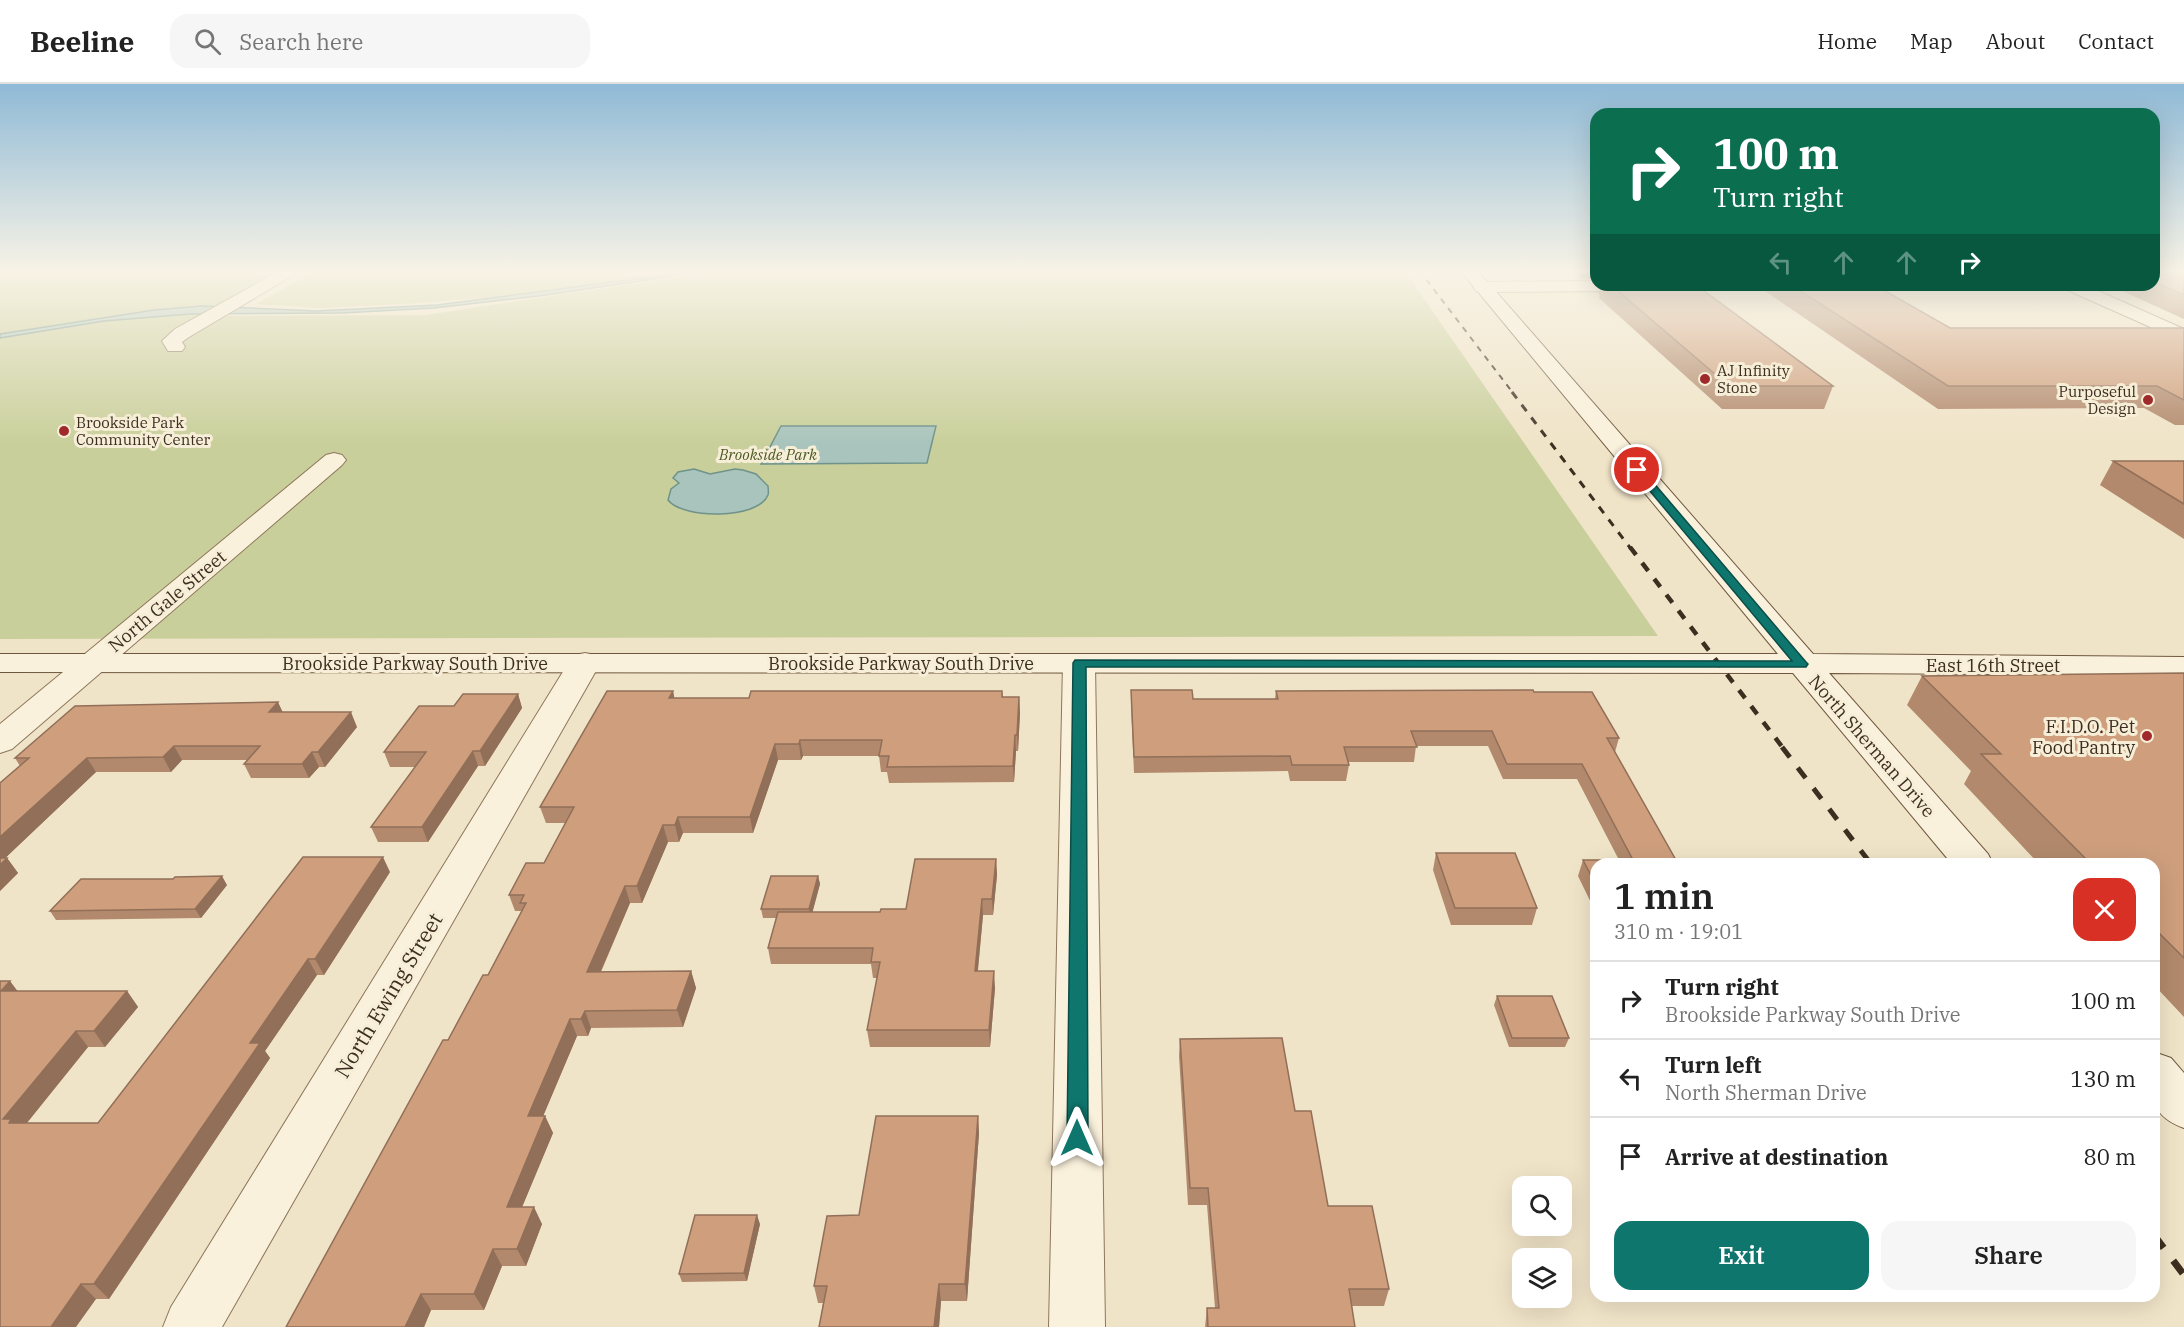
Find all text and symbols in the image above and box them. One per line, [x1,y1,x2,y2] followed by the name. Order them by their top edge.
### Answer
[170,14,590,68] search box
[30,23,134,60] text: Beeline
[191,25,224,58] icon: search
[239,27,363,56] text: Search here
[1817,27,1877,55] text: Home
[1910,27,1953,55] text: Map
[1986,27,2045,55] text: About
[2078,27,2154,55] text: Contact
[1713,126,1839,181] text: 100 m
[1614,132,1692,210] icon: right
[1713,179,1844,214] text: Turn right
[1764,246,1797,279] icon: left
[1827,246,1860,279] icon: ahead
[1890,246,1923,279] icon: ahead
[1953,246,1986,279] icon: right
[1717,361,1790,397] place label: AJ Infinity Stone
[1698,372,1712,386] marker: AJ Infinity Stone
[2059,382,2136,418] place label: Purposeful Design
[2141,393,2155,407] marker: Purposeful Design
[76,413,211,449] place label: Brookside Park Community Center
[57,424,71,438] marker: Brookside Park Community Center
[1611,444,1662,495] pin
[718,445,817,464] park label: Brookside Park
[1620,453,1653,486] icon: arrive
[103,545,231,657] street label: North Gale Street
[282,652,548,675] street label: Brookside Parkway South Drive
[768,652,1034,675] street label: Brookside Parkway South Drive
[1926,654,2060,677] street label: East 16th Street
[1804,670,1940,822] street label: North Sherman Drive
[2032,715,2135,759] place label: F.I.D.O. Pet Food Pantry
[2140,729,2154,743] marker: F.I.D.O. Pet Food Pantry
[1614,872,1714,919] text: 1 min
[2073,878,2136,941] button: close
[328,907,448,1083] street label: North Ewing Street
[1614,918,1743,945] text: 310 m · 19:01
[1665,972,1779,1001] text: Turn right
[1614,984,1647,1017] icon: right
[2070,986,2136,1015] text: 100 m
[1665,1001,1960,1028] text: Brookside Parkway South Drive
[1665,1050,1761,1079] text: Turn left
[1614,1062,1647,1095] icon: left
[2070,1064,2136,1093] text: 130 m
[1665,1079,1867,1106] text: North Sherman Drive
[1045,1106,1109,1170] position arrow
[1614,1140,1647,1173] icon: arrive
[1665,1142,1888,1171] text: Arrive at destination
[2084,1142,2136,1171] text: 80 m
[1512,1176,1572,1308] map controls
[1512,1176,1572,1236] button: search
[1614,1221,1869,1290] button: Exit
[1881,1221,2136,1290] button: Share
[1512,1248,1572,1308] button: layers

